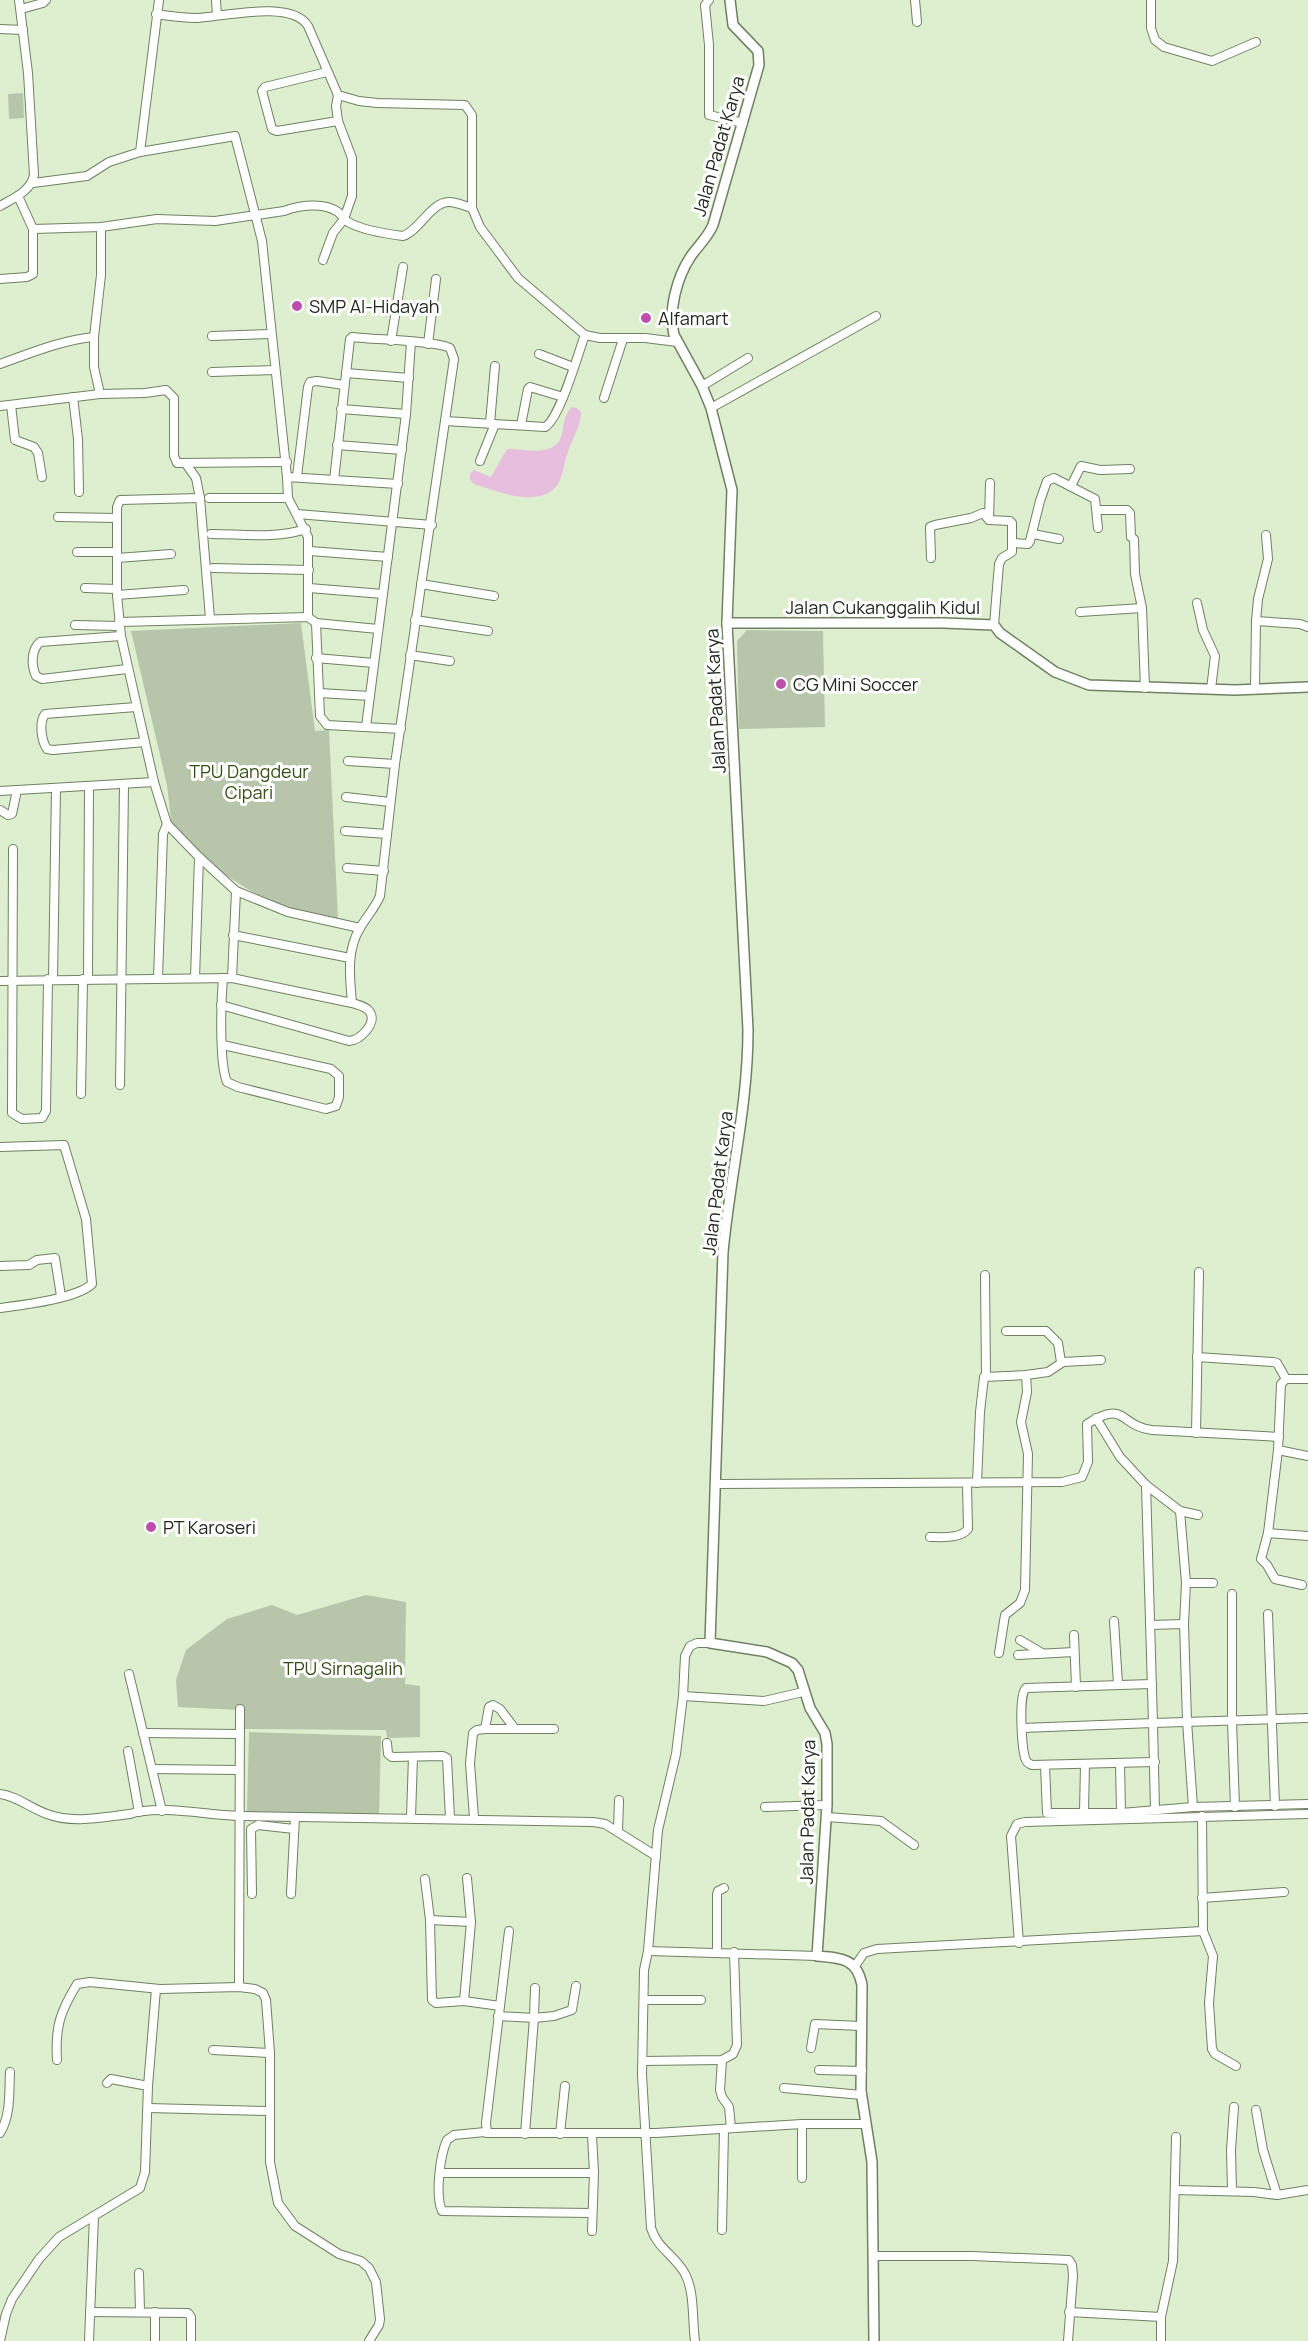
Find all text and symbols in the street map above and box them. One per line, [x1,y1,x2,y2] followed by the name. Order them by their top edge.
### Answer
[686,73,750,219] street label: Jalan Padat Karya
[309,294,439,318] place label: SMP Al-Hidayah
[290,299,304,313] marker: SMP Al-Hidayah
[658,306,729,330] place label: Alfamart
[639,311,653,325] marker: Alfamart
[786,595,980,619] street label: Jalan Cukanggalih Kidul
[699,628,731,774] street label: Jalan Padat Karya
[793,672,919,696] place label: CG Mini Soccer
[774,677,788,691] marker: CG Mini Soccer
[189,759,309,804] park label: TPU Dangdeur Cipari
[696,1110,738,1256] street label: Jalan Padat Karya
[163,1515,256,1539] place label: PT Karoseri
[144,1520,158,1534] marker: PT Karoseri
[283,1656,403,1680] park label: TPU Sirnagalih
[794,1739,820,1885] street label: Jalan Padat Karya

